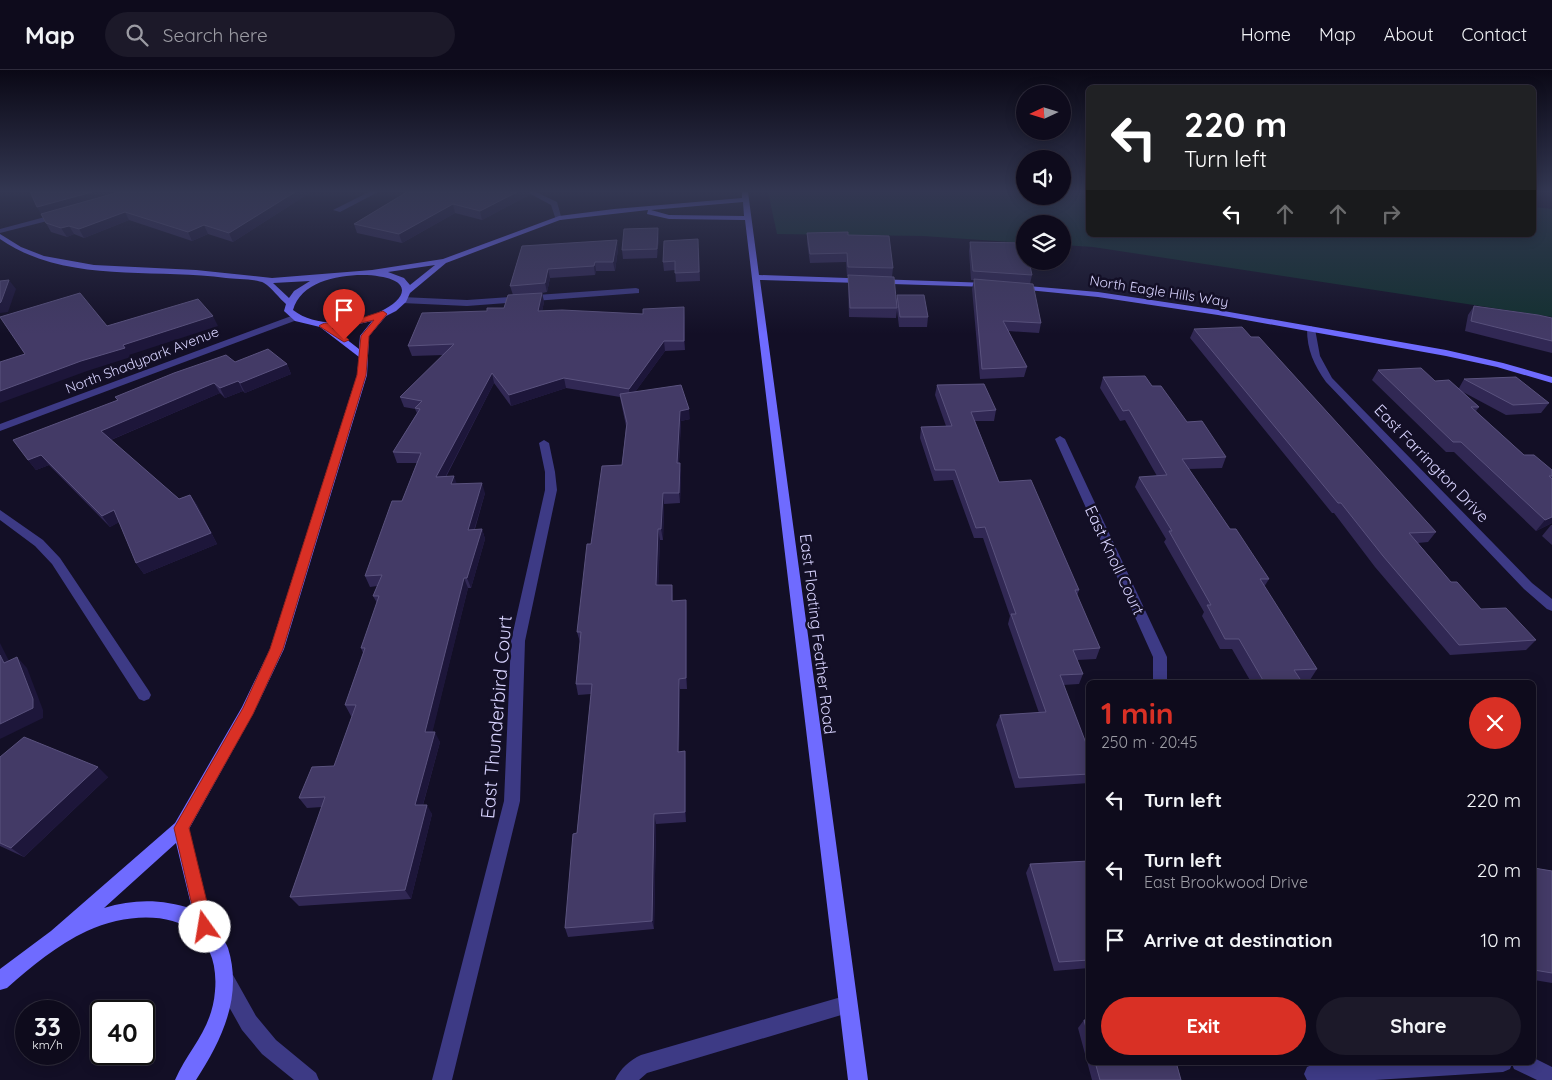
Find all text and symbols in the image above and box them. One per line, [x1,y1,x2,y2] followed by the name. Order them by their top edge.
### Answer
[105,12,455,57] search box
[25,20,75,50] text: Map
[123,21,151,49] icon: search
[163,23,268,47] text: Search here
[1241,23,1291,46] text: Home
[1319,23,1356,46] text: Map
[1384,23,1434,46] text: About
[1462,23,1527,46] text: Contact
[1016,85,1071,140] north arrow
[1016,85,1071,270] map controls
[1184,102,1287,146] text: 220 m
[1101,105,1166,170] icon: left
[1184,145,1267,173] text: Turn left
[1016,150,1071,205] button: sound
[1218,200,1246,228] icon: left
[1271,200,1299,228] icon: ahead
[1324,200,1352,228] icon: ahead
[1377,200,1405,228] icon: right
[1016,215,1071,270] button: layers
[1088,271,1230,311] street label: North Eagle Hills Way
[323,289,365,340] pin
[330,296,358,324] icon: arrive
[63,322,221,398] street label: North Shadypark Avenue
[1370,400,1494,526] street label: East Farrington Drive
[1081,502,1149,618] street label: East Knoll Court
[796,533,840,735] street label: East Floating Feather Road
[475,614,517,820] street label: East Thunderbird Court
[1101,694,1174,732] text: 1 min
[1469,697,1521,749] button: close
[1101,732,1198,752] text: 250 m · 20:45
[1101,786,1129,814] icon: left
[1144,788,1222,812] text: Turn left
[1466,788,1521,812] text: 220 m
[1144,848,1222,872] text: Turn left
[1101,856,1129,884] icon: left
[1477,858,1521,882] text: 20 m
[1144,872,1308,892] text: East Brookwood Drive
[178,900,230,952] position arrow
[1101,926,1129,954] icon: arrive
[1144,928,1333,952] text: Arrive at destination
[1480,928,1521,952] text: 10 m
[1101,997,1306,1055] button: Exit
[1316,997,1521,1055] button: Share
[90,1000,155,1065] speed limit sign: 40
[34,1011,61,1042] text: 33
[32,1037,63,1052] text: km/h

